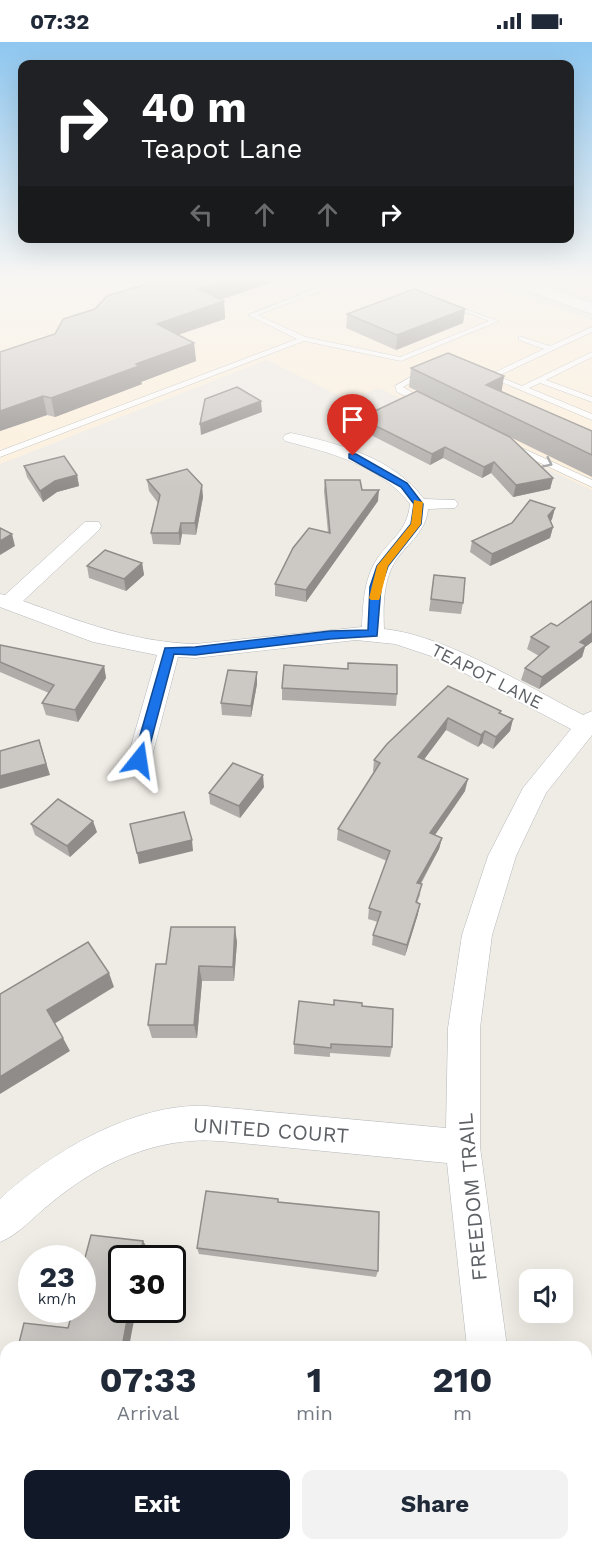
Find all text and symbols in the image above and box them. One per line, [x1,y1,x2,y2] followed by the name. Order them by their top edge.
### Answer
[30,9,89,34] text: 07:32
[141,83,247,132] text: 40 m
[42,84,120,162] icon: right
[141,133,302,165] text: Teapot Lane
[185,198,218,231] icon: left
[248,198,281,231] icon: ahead
[311,198,344,231] icon: ahead
[374,198,407,231] icon: right
[327,394,378,456] pin
[336,403,369,436] icon: arrive
[542,456,553,468] one-way arrow
[428,639,546,713] street label: TEAPOT LANE
[107,728,171,792] position arrow
[192,1112,350,1148] street label: UNITED COURT
[452,1112,492,1282] street label: FREEDOM TRAIL
[108,1245,186,1323] speed limit sign: 30
[39,1259,75,1294] text: 23
[519,1269,573,1323] map controls
[519,1269,573,1323] button: sound
[38,1290,76,1308] text: km/h
[100,1359,197,1401] text: 07:33
[307,1359,322,1401] text: 1
[432,1359,492,1401] text: 210
[117,1401,179,1425] text: Arrival
[296,1401,333,1425] text: min
[453,1401,472,1425] text: m
[24,1470,290,1539] button: Exit
[302,1470,568,1539] button: Share

